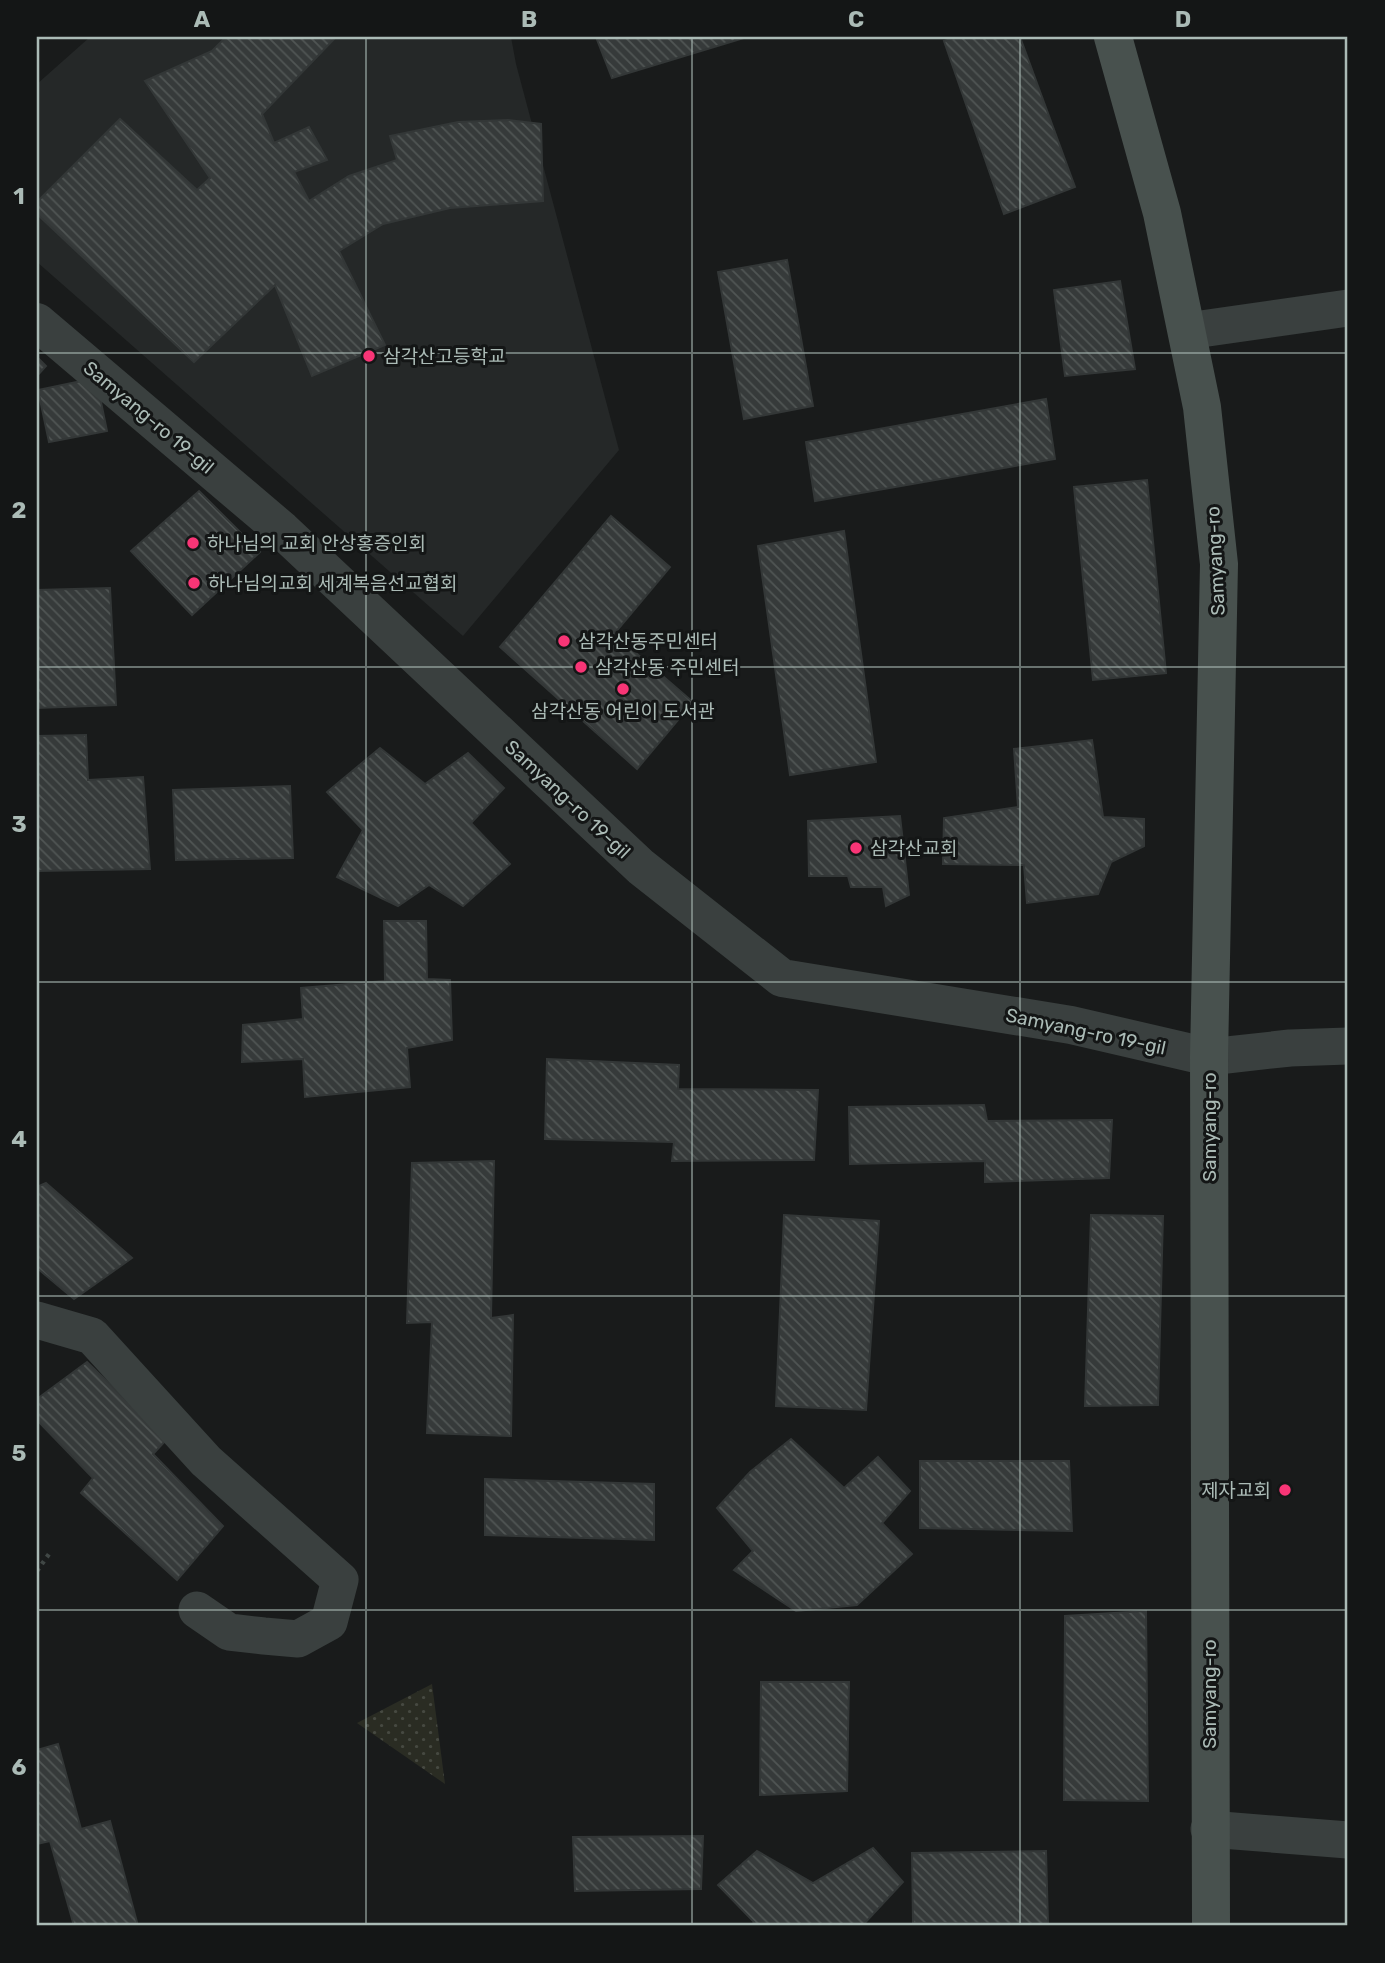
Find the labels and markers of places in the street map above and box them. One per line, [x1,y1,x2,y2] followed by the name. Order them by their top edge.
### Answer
[383,345,505,368] place label: 삼각산고등학교
[361,348,377,364] marker: 삼각산고등학교
[207,532,426,555] place label: 하나님의 교회 안상홍증인회
[185,535,201,551] marker: 하나님의 교회 안상홍증인회
[208,572,457,595] place label: 하나님의교회 세계복음선교협회
[186,575,202,591] marker: 하나님의교회 세계복음선교협회
[578,630,718,653] place label: 삼각산동주민센터
[556,633,572,649] marker: 삼각산동주민센터
[595,656,740,679] place label: 삼각산동 주민센터
[573,659,589,675] marker: 삼각산동 주민센터
[615,681,631,697] marker: 삼각산동 어린이 도서관
[531,700,715,723] place label: 삼각산동 어린이 도서관
[870,837,957,860] place label: 삼각산교회
[848,840,864,856] marker: 삼각산교회
[1201,1479,1271,1502] place label: 제자교회
[1277,1482,1293,1498] marker: 제자교회

